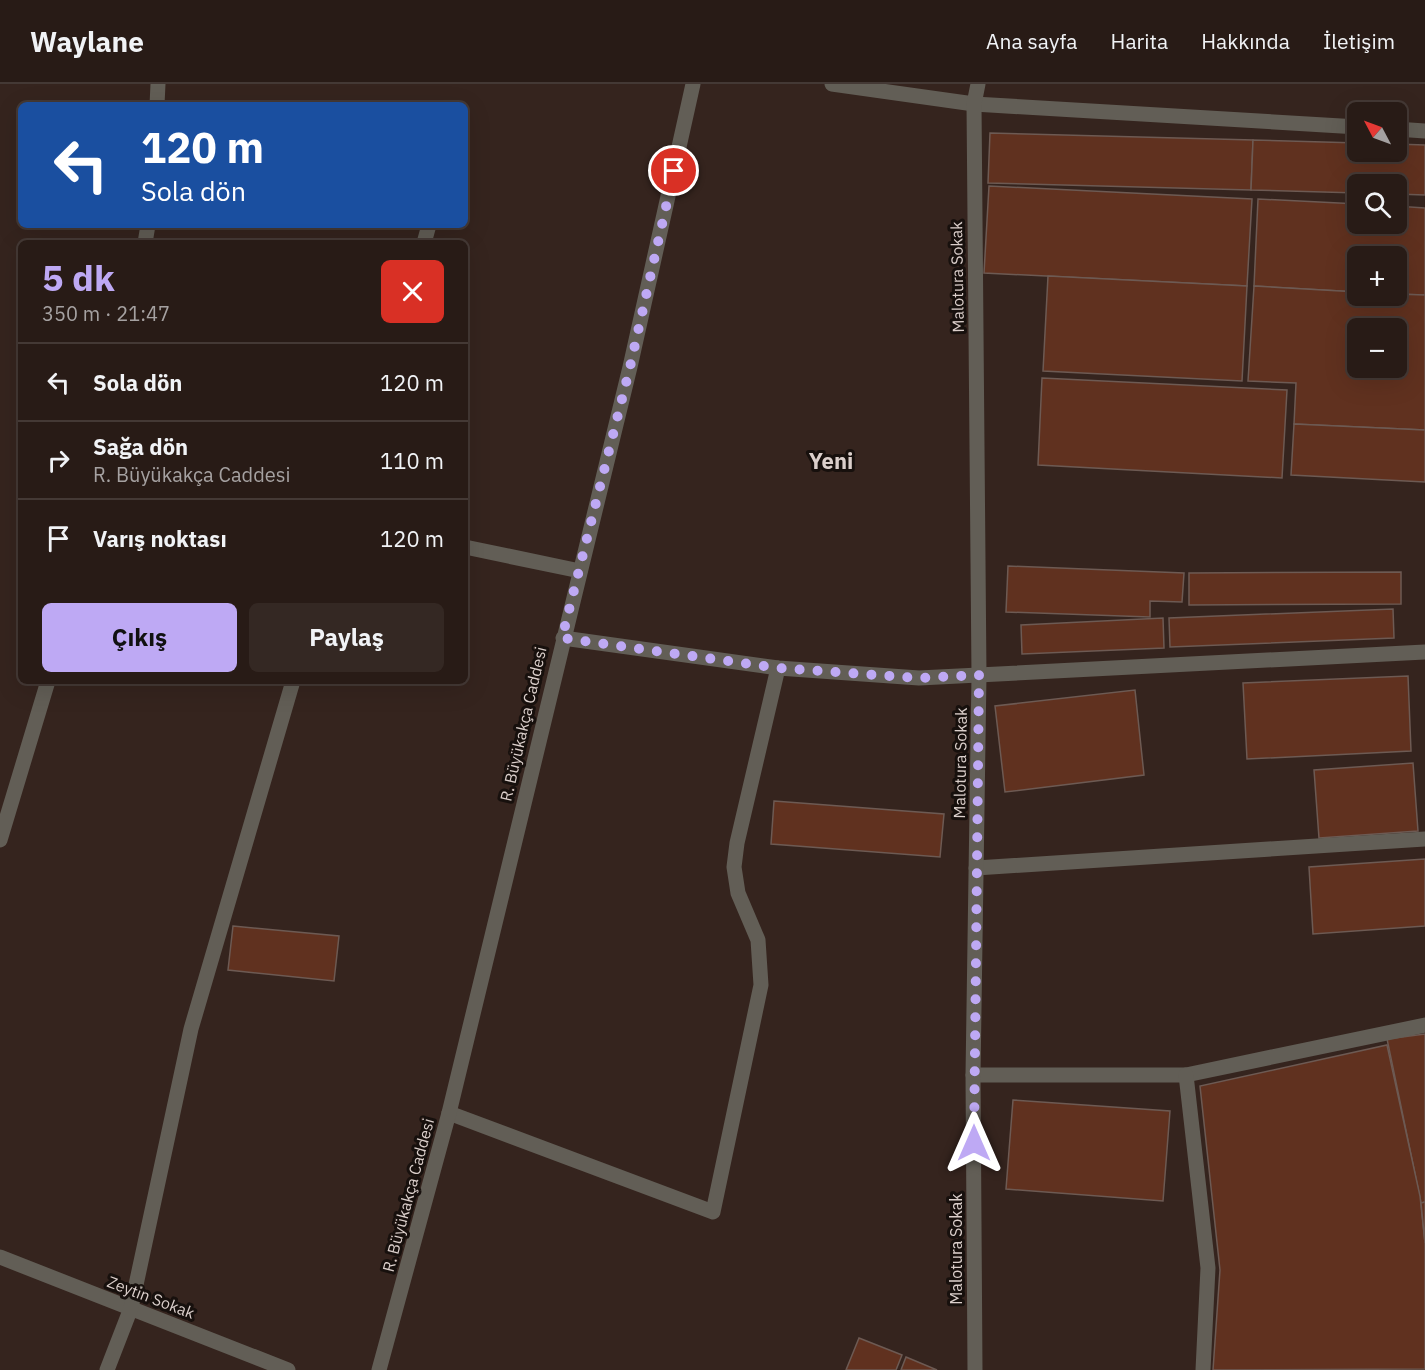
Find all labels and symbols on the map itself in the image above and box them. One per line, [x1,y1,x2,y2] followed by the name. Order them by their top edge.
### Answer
[1347,102,1407,162] north arrow
[648,145,699,196] pin
[946,221,968,333] street label: Malotura Sokak
[809,446,853,475] district label: Yeni
[495,645,551,803] street label: R. Büyükakça Caddesi
[949,707,971,819] street label: Malotura Sokak
[942,1111,1006,1175] position arrow
[378,1116,438,1274] street label: R. Büyükakça Caddesi
[946,1193,966,1305] street label: Malotura Sokak
[104,1271,198,1323] street label: Zeytin Sokak

